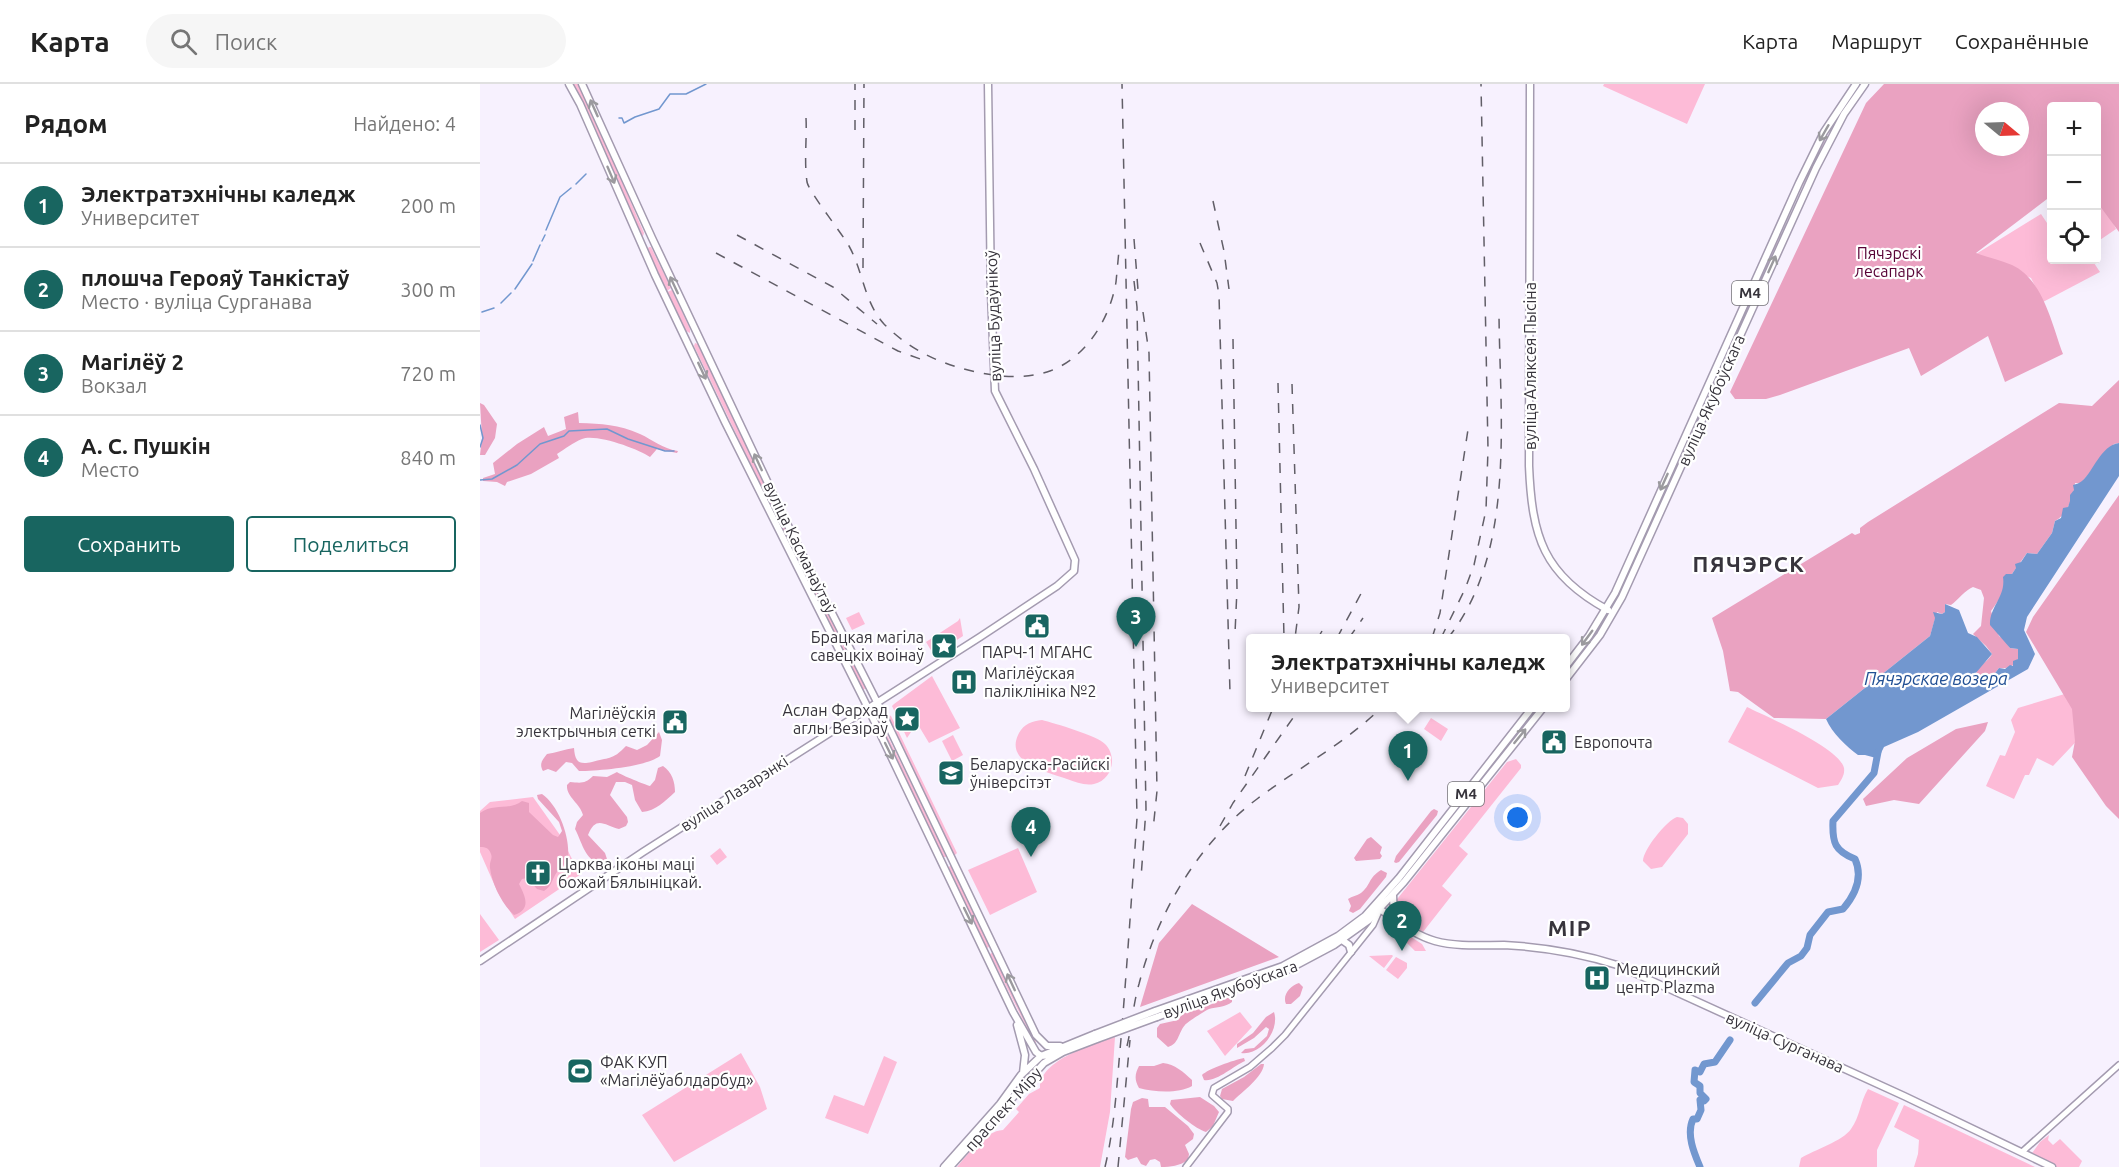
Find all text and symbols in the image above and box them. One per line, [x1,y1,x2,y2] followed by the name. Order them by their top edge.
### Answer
[146,14,566,68] search box
[167,25,200,58] icon: search
[30,26,110,57] text: Карта
[215,29,277,54] text: Поиск
[1742,29,1798,53] text: Карта
[1831,29,1922,53] text: Маршрут
[1955,29,2089,53] text: Сохранённые
[587,99,599,117] one-way arrow
[1975,102,2029,156] north arrow
[2047,102,2101,264] map controls
[2047,102,2101,156] button: +
[24,109,108,138] text: Рядом
[353,112,456,135] text: Найдено: 4
[1818,124,1830,141] one-way arrow
[2047,156,2101,210] button: −
[605,166,617,184] one-way arrow
[81,181,355,206] text: Электратэхнічны каледж
[38,194,49,217] text: 1
[400,194,456,217] text: 200 m
[81,206,199,229] text: Университет
[2047,210,2101,264] button: locate
[1855,244,1923,280] park label: Пячэрскі лесапарк
[982,250,1004,382] street label: вуліца Будаўнікоў
[1767,255,1779,273] one-way arrow
[81,265,349,290] text: плошча Герояў Танкістаў
[668,277,680,295] one-way arrow
[38,278,49,301] text: 2
[400,278,456,301] text: 300 m
[1732,281,1768,305] road number: М4
[1521,282,1539,450] street label: вуліца Аляксея Пысіна
[81,290,312,313] text: Место · вуліца Сурганава
[1674,332,1748,468] street label: вуліца Якубоўскага
[81,349,184,374] text: Магілёў 2
[38,362,49,385] text: 3
[400,362,456,385] text: 720 m
[696,362,708,380] one-way arrow
[81,374,147,397] text: Вокзал
[81,433,211,458] text: А. С. Пушкін
[38,446,49,469] text: 4
[400,446,456,469] text: 840 m
[751,453,763,471] one-way arrow
[81,458,140,481] text: Место
[1658,473,1670,491] one-way arrow
[760,478,840,616] street label: вуліца Касманаўтаў
[24,516,234,572] button: Сохранить
[246,516,456,572] button: Поделиться
[1693,551,1805,576] district label: ПЯЧЭРСК
[1116,598,1156,647] pin: 3
[1022,611,1052,641] public building icon: ПАРЧ-1 МГАНС
[810,628,924,664] place label: Брацкая магіла савецкіх воінаў
[1581,629,1593,645] one-way arrow
[929,631,959,661] place icon: Брацкая магіла савецкіх воінаў
[1246,634,1570,712] popup
[982,643,1092,661] place label: ПАРЧ-1 МГАНС
[1271,649,1545,674] text: Электратэхнічны каледж
[984,664,1096,700] place label: Магілёўская паліклініка №2
[949,667,979,697] hospital icon: Магілёўская паліклініка №2
[1864,668,2008,688] water label: Пячэрскае возера
[1271,674,1389,697] text: Университет
[783,701,888,737] place label: Аслан Фархад аглы Везіраў
[516,704,656,740] place label: Магілёўскія электрычныя сеткі
[892,704,922,734] place icon: Аслан Фархад аглы Везіраў
[660,707,690,737] public building icon: Магілёўскія электрычныя сеткі
[1539,727,1569,757] public building icon: Европочта
[1513,729,1527,744] one-way arrow
[1388,732,1428,781] pin: 1
[1574,733,1653,751] place label: Европочта
[883,742,895,760] one-way arrow
[677,752,791,834] street label: вуліца Лазарэнкі
[970,755,1110,791] place label: Беларуска-Расійскі ўніверсітэт
[936,758,966,788] school or university icon: Беларуска-Расійскі ўніверсітэт
[1448,782,1484,806] road number: М4
[1503,803,1532,832] your location
[1012,808,1050,857] pin: 4
[558,855,702,891] place label: Царква іконы маці божай Бялыніцкай.
[523,858,553,888] church icon: Царква іконы маці божай Бялыніцкай.
[1382,902,1422,951] pin: 2
[963,906,975,924] one-way arrow
[1548,915,1592,940] district label: МІР
[1160,956,1300,1022] street label: вуліца Якубоўскага
[1616,960,1720,996] place label: Медицинский центр Plazma
[1582,963,1612,993] hospital icon: Медицинский центр Plazma
[1005,974,1017,992] one-way arrow
[1723,1008,1847,1076] street label: вуліца Сурганава
[600,1053,754,1089] place label: ФАК КУП «Магілёўаблдарбуд»
[565,1056,595,1086] sports icon: ФАК КУП «Магілёўаблдарбуд»
[961,1063,1045,1154] street label: праспект Міру

